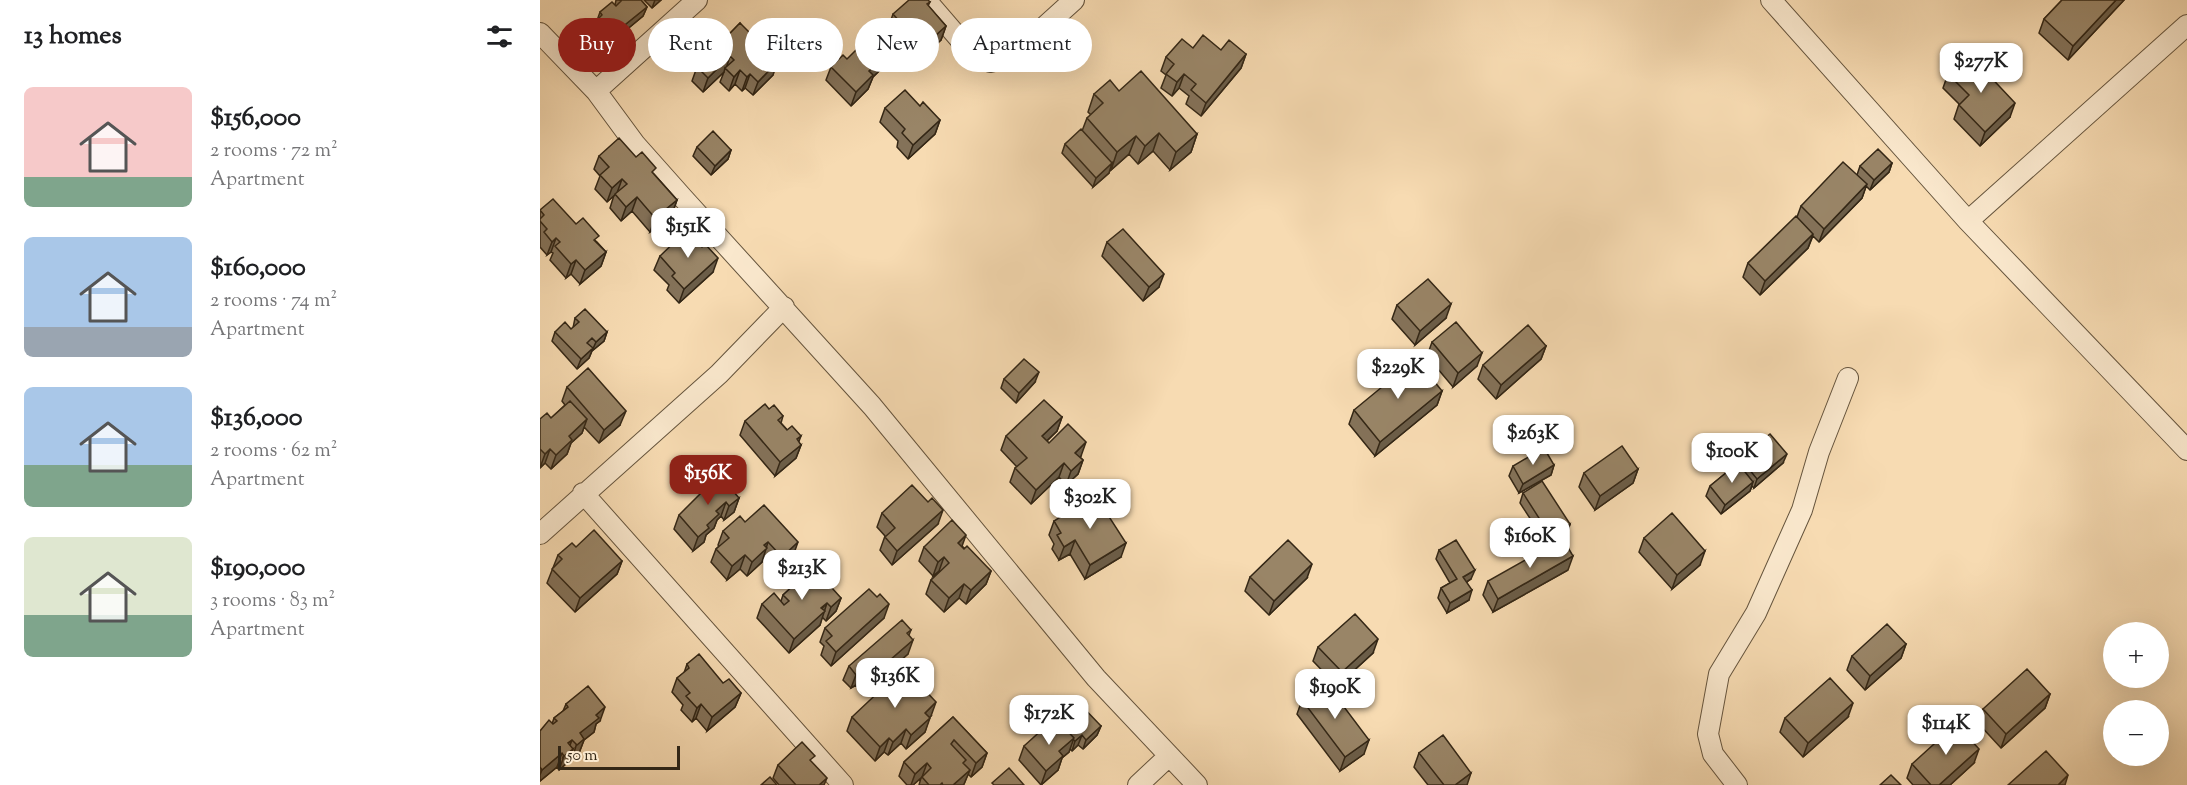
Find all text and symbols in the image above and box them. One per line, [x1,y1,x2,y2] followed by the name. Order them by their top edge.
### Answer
[24,18,122,55] text: 13 homes
[558,18,636,72] chip: Buy
[648,18,733,72] chip: Rent
[745,18,843,72] chip: Filters
[855,18,939,72] chip: New
[951,18,1092,72] chip: Apartment
[483,20,516,53] icon: filters
[1939,43,2023,94] pin: $277K
[1954,48,2008,77] text: $277K
[210,100,301,137] text: $156,000
[72,111,144,183] icon: home
[210,137,338,166] text: 2 rooms · 72 m²
[210,166,305,195] text: Apartment
[646,208,730,259] pin: $151K
[665,213,711,242] text: $151K
[210,250,306,287] text: $160,000
[72,261,144,333] icon: home
[210,287,337,316] text: 2 rooms · 74 m²
[210,316,305,345] text: Apartment
[1356,349,1440,400] pin: $229K
[1371,354,1425,383] text: $229K
[210,400,302,437] text: $136,000
[72,411,144,483] icon: home
[1491,415,1575,466] pin: $263K
[1507,420,1559,449] text: $263K
[1690,433,1774,484] pin: $100K
[210,437,338,466] text: 2 rooms · 62 m²
[1706,438,1758,467] text: $100K
[666,455,750,506] pin: $156K
[684,460,732,489] text: $156K
[210,466,305,495] text: Apartment
[1048,479,1132,530] pin: $302K
[1064,484,1116,513] text: $302K
[1488,518,1572,569] pin: $160K
[1504,523,1556,552] text: $160K
[210,550,305,587] text: $190,000
[760,550,844,601] pin: $213K
[777,555,827,584] text: $213K
[72,561,144,633] icon: home
[210,587,335,616] text: 3 rooms · 83 m²
[210,616,305,645] text: Apartment
[2103,622,2169,766] map controls
[2103,622,2169,688] button: +
[853,658,937,709] pin: $136K
[870,663,920,692] text: $136K
[1293,669,1377,720] pin: $190K
[1309,674,1361,703] text: $190K
[1007,695,1091,746] pin: $172K
[1023,700,1075,729] text: $172K
[2103,700,2169,766] button: −
[1904,705,1988,756] pin: $114K
[1922,710,1970,739] text: $114K
[558,743,680,770] scale bar
[567,745,598,768] text: 50 m

